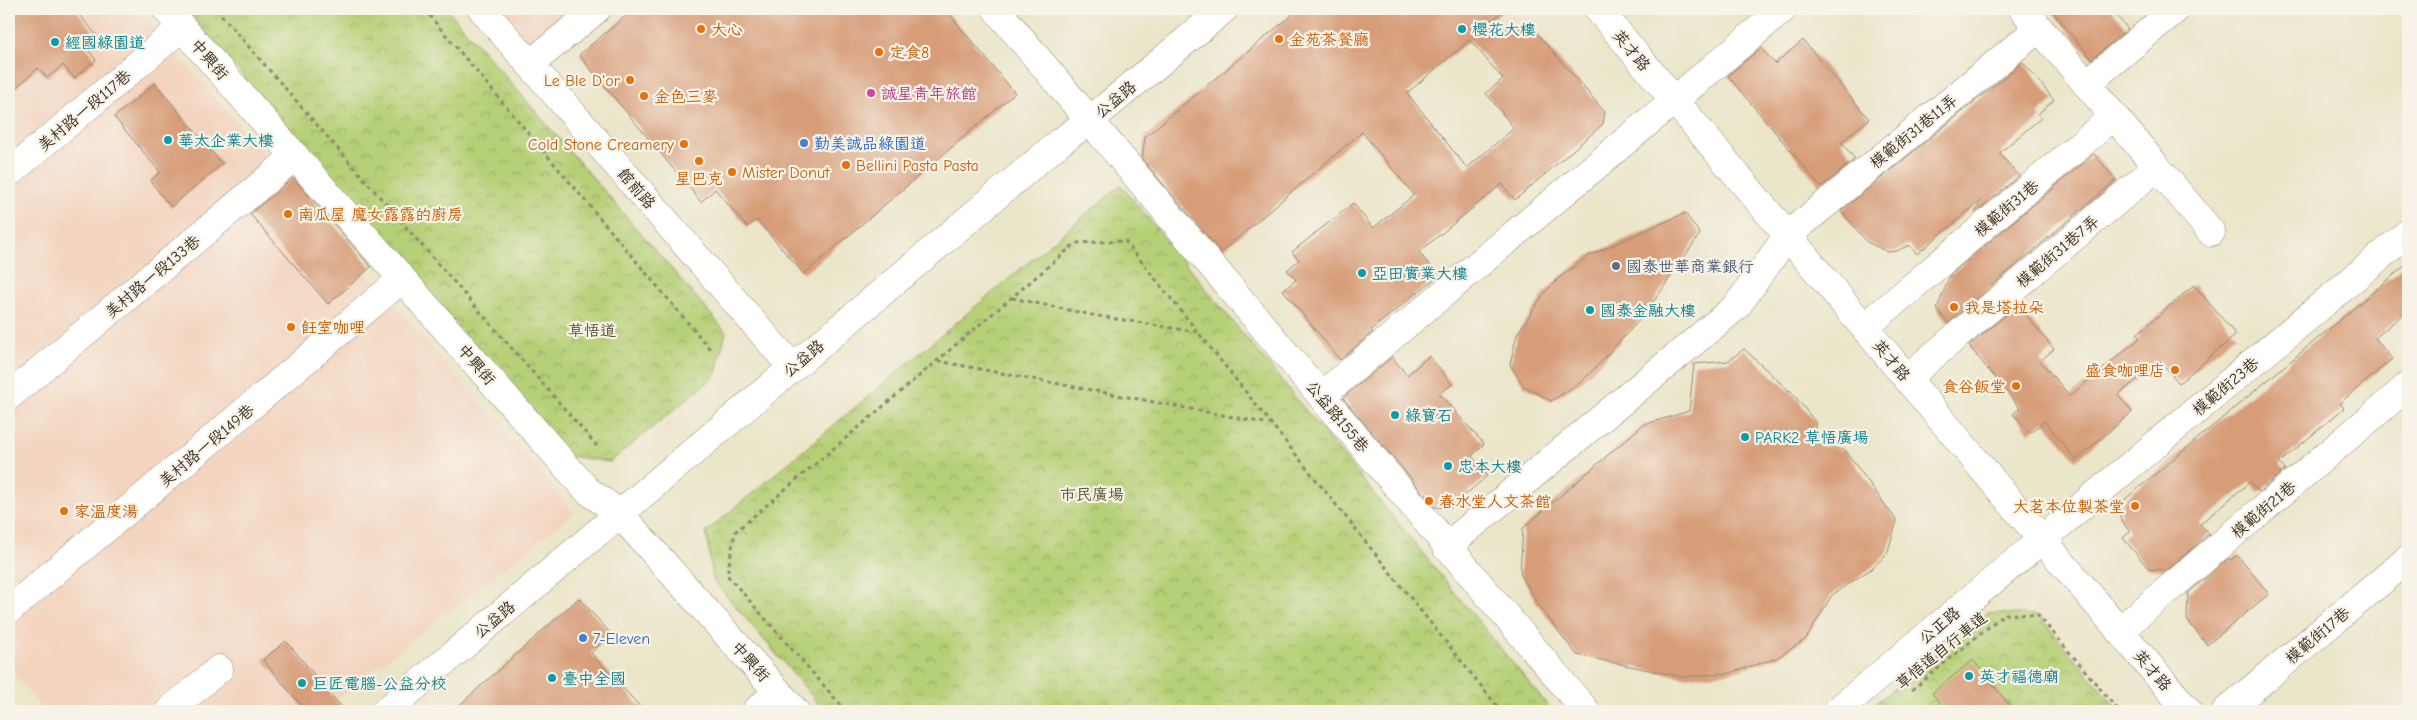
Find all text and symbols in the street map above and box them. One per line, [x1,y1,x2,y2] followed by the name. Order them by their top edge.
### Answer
[711,21,743,39] place label: 大心
[1472,21,1536,39] place label: 櫻花大樓
[695,23,707,35] marker: 大心
[1456,23,1468,35] marker: 櫻花大樓
[1609,26,1654,75] street label: 英才路
[1289,31,1369,49] place label: 金苑茶餐廳
[1273,33,1285,45] marker: 金苑茶餐廳
[65,34,145,52] place label: 經國綠園道
[49,36,61,48] marker: 經國綠園道
[187,36,232,84] street label: 中興街
[889,44,929,62] place label: 定食8
[873,46,885,58] marker: 定食8
[34,67,135,155] street label: 美村路一段117巷
[544,72,621,90] place label: Le Ble D'or
[624,74,636,86] marker: Le Ble D'or
[1091,77,1140,122] street label: 公益路
[881,85,977,103] place label: 誠星青年旅館
[865,87,877,99] marker: 誠星青年旅館
[654,88,718,106] place label: 金色三麥
[638,90,650,102] marker: 金色三麥
[1866,91,1961,172] street label: 模範街31巷11弄
[178,132,274,150] place label: 華太企業大樓
[162,134,174,146] marker: 華太企業大樓
[814,135,926,153] place label: 勤美誠品綠園道
[528,136,675,154] place label: Cold Stone Creamery
[798,137,810,149] marker: 勤美誠品綠園道
[678,138,690,150] marker: Cold Stone Creamery
[693,155,705,167] marker: 星巴克
[856,157,979,175] place label: Bellini Pasta Pasta
[840,159,852,171] marker: Bellini Pasta Pasta
[742,164,830,182] place label: Mister Donut
[614,165,659,213] street label: 館前路
[726,166,738,178] marker: Mister Donut
[675,170,723,188] place label: 星巴克
[1971,177,2042,241] street label: 模範街31巷
[298,206,463,224] place label: 南瓜屋 魔女露露的廚房
[282,208,294,220] marker: 南瓜屋 魔女露露的廚房
[2013,212,2103,291] street label: 模範街31巷7弄
[101,232,204,322] street label: 美村路一段133巷
[1626,258,1754,276] place label: 國泰世華商業銀行
[1610,260,1622,272] marker: 國泰世華商業銀行
[1372,265,1468,283] place label: 亞田實業大樓
[1356,267,1368,279] marker: 亞田實業大樓
[1964,299,2044,317] place label: 我是塔拉朵
[1948,301,1960,313] marker: 我是塔拉朵
[1600,302,1696,320] place label: 國泰金融大樓
[1584,304,1596,316] marker: 國泰金融大樓
[301,319,365,337] place label: 飪室咖哩
[285,321,297,333] marker: 飪室咖哩
[568,322,616,340] park label: 草悟道
[779,336,828,381] street label: 公益路
[1869,336,1914,385] street label: 英才路
[454,341,499,389] street label: 中興街
[2189,354,2262,420] street label: 模範街23巷
[2085,362,2165,380] place label: 盛食咖哩店
[2169,364,2181,376] marker: 盛食咖哩店
[1302,377,1372,456] street label: 公益路155巷
[1942,378,2006,396] place label: 食谷飯堂
[2010,380,2022,392] marker: 食谷飯堂
[155,401,258,491] street label: 美村路一段149巷
[1405,407,1453,425] place label: 綠寶石
[1389,409,1401,421] marker: 綠寶石
[1755,429,1869,447] place label: PARK2 草悟廣場
[1739,431,1751,443] marker: PARK2 草悟廣場
[1458,458,1522,476] place label: 忠本大樓
[1442,460,1454,472] marker: 忠本大樓
[2228,478,2300,542] street label: 模範街21巷
[1060,486,1124,504] park label: 市民廣場
[1439,493,1551,511] place label: 春水堂人文茶館
[1423,495,1435,507] marker: 春水堂人文茶館
[2013,498,2125,516] place label: 大茗本位製茶堂
[2129,500,2141,512] marker: 大茗本位製茶堂
[74,503,138,521] place label: 家溫度湯
[58,505,70,517] marker: 家溫度湯
[470,597,519,642] street label: 公益路
[1915,603,1964,648] street label: 公正路
[2282,604,2353,668] street label: 模範街17巷
[1892,609,1991,693] street label: 草悟道自行車道
[593,630,650,648] place label: 7-Eleven
[577,632,589,644] marker: 7-Eleven
[728,638,773,686] street label: 中興街
[2130,647,2175,695] street label: 英才路
[1979,668,2059,686] place label: 英才福德廟
[562,670,626,688] place label: 臺中全國
[1963,670,1975,682] marker: 英才福德廟
[546,672,558,684] marker: 臺中全國
[312,675,446,693] place label: 巨匠電腦-公益分校
[296,677,308,689] marker: 巨匠電腦-公益分校

